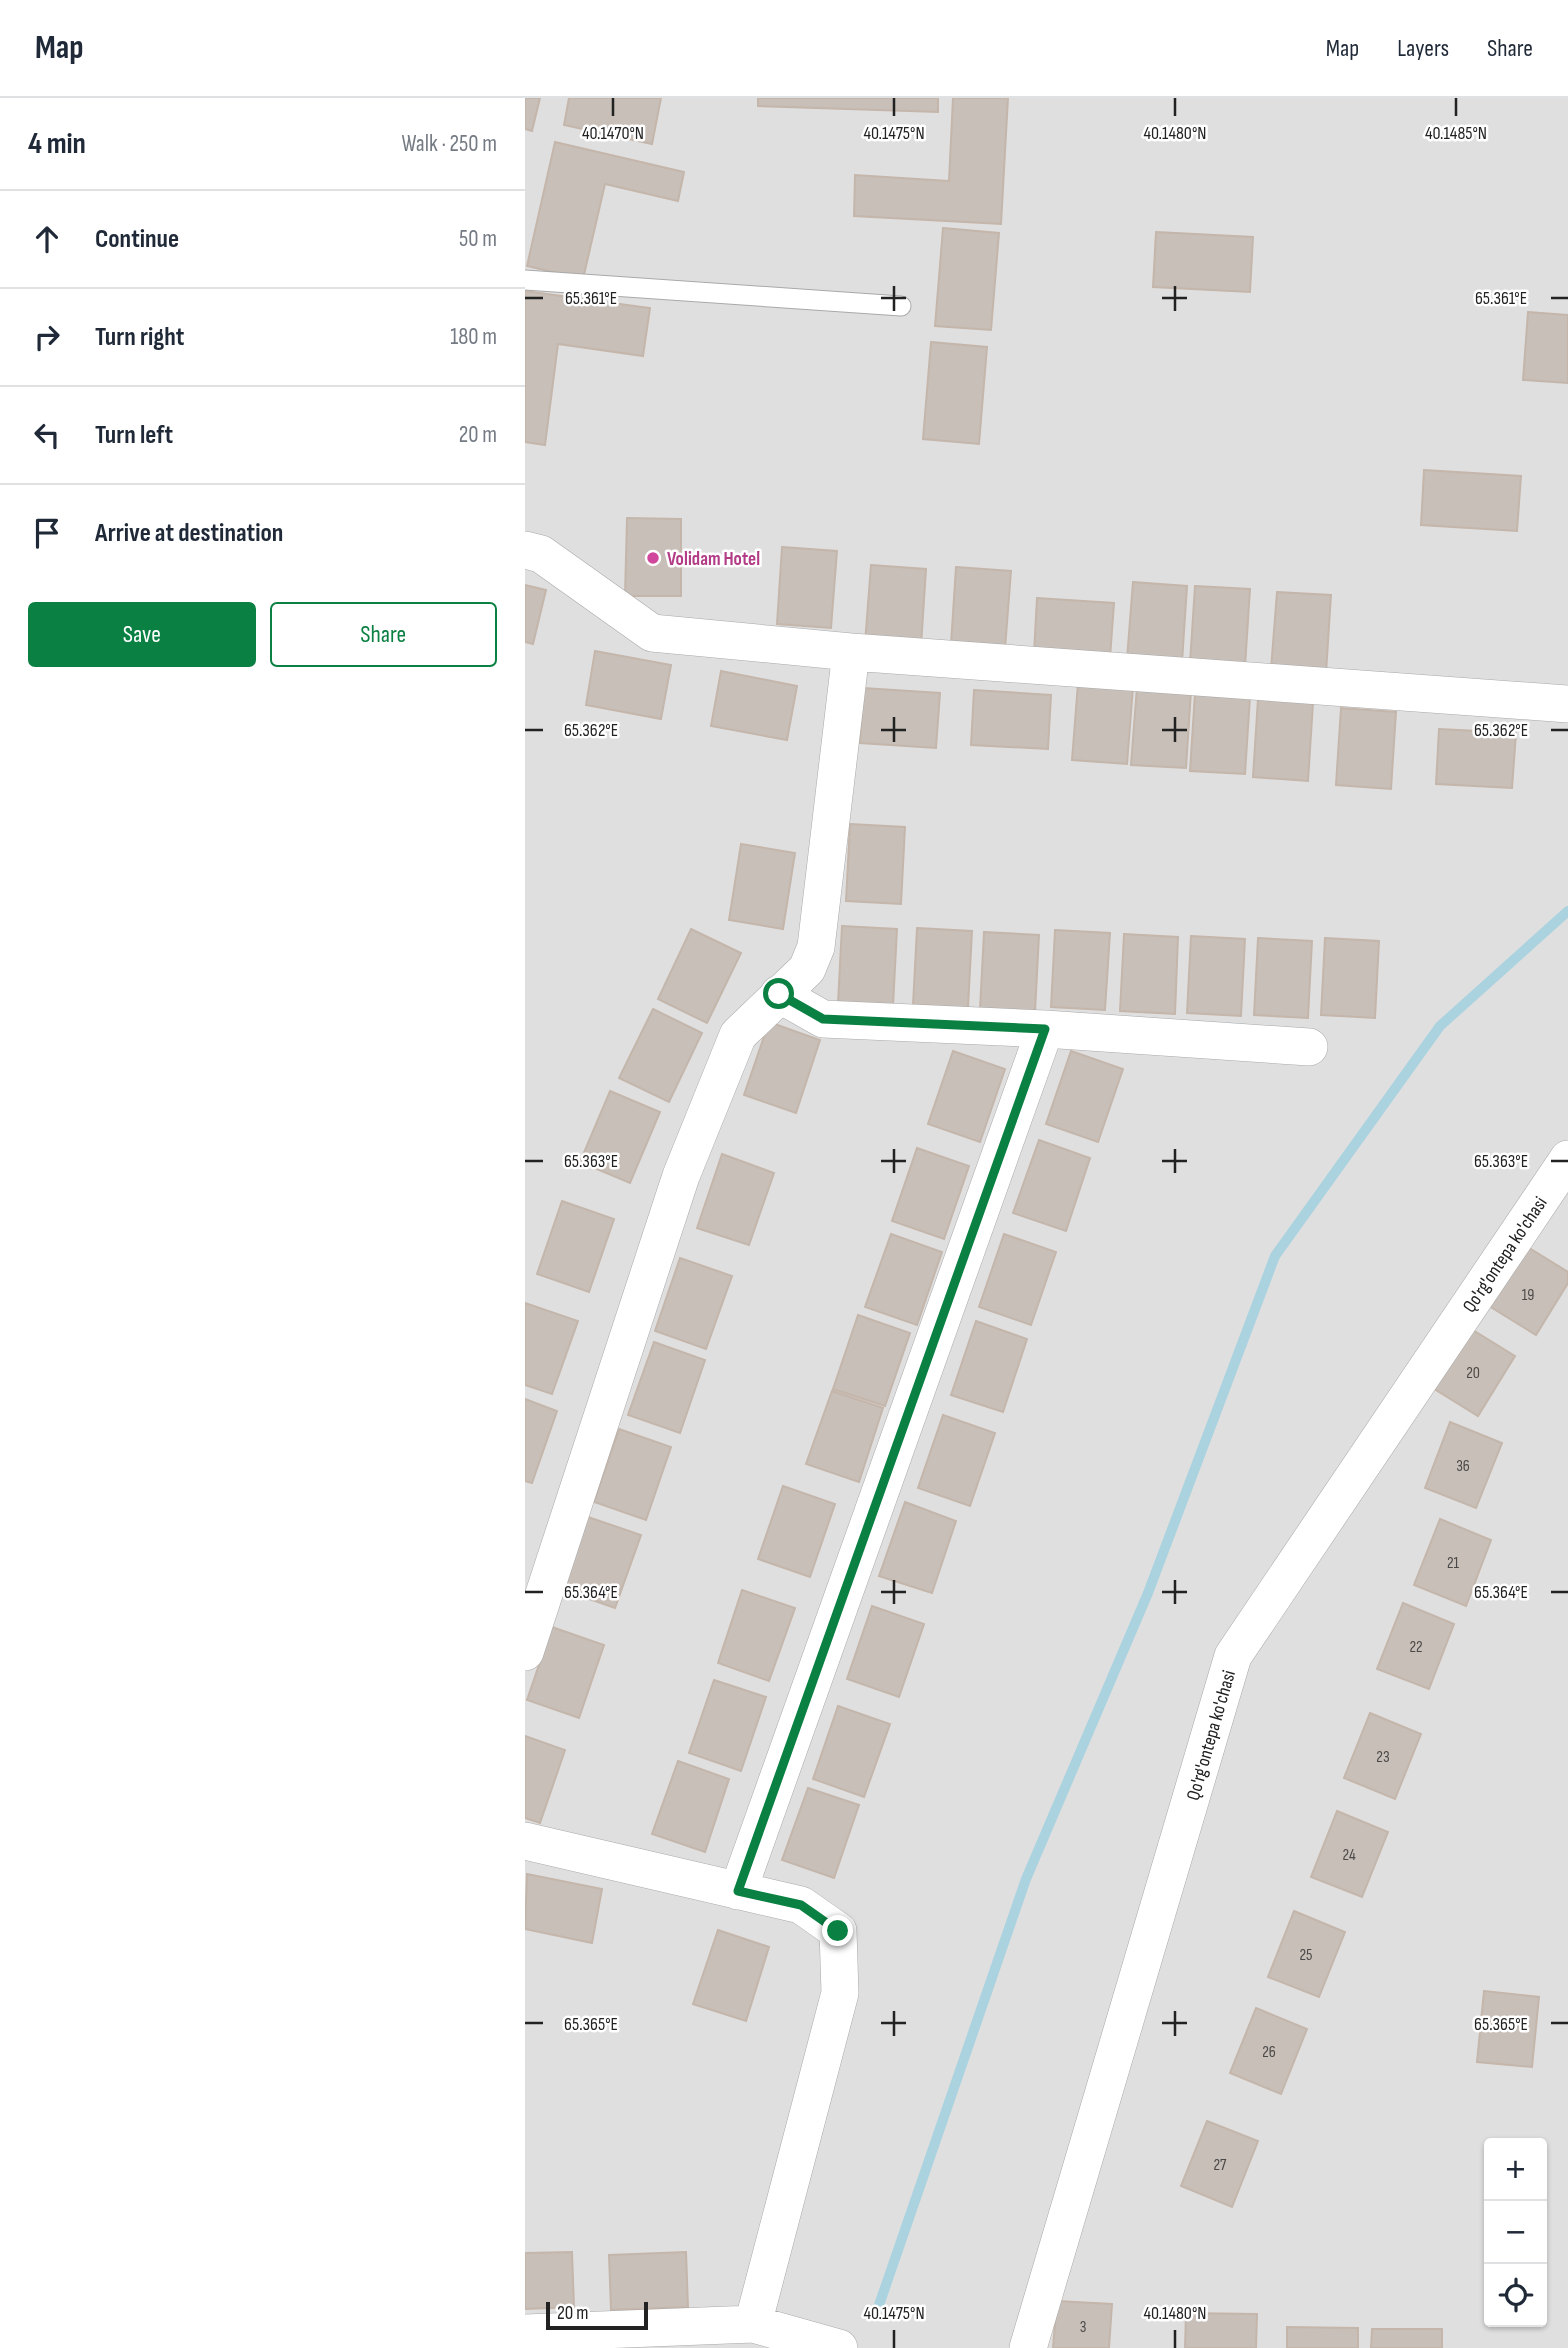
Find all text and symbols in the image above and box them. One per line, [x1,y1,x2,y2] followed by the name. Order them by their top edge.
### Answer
[35,28,84,68] text: Map
[1326,34,1359,63] text: Map
[1397,34,1449,63] text: Layers
[1487,34,1533,63] text: Share
[582,123,644,144] text: 40.1470°N
[863,123,925,144] text: 40.1475°N
[1144,123,1206,144] text: 40.1480°N
[1425,123,1487,144] text: 40.1485°N
[28,126,86,162] text: 4 min
[401,130,497,158] text: Walk · 250 m
[28,220,66,258] icon: ahead
[95,224,179,255] text: Continue
[459,225,497,253] text: 50 m
[565,288,617,309] text: 65.361°E
[1475,288,1527,309] text: 65.361°E
[28,318,66,356] icon: right
[95,322,184,353] text: Turn right
[450,323,497,351] text: 180 m
[28,416,66,454] icon: left
[95,420,173,451] text: Turn left
[459,421,497,449] text: 20 m
[28,514,66,552] icon: arrive
[95,518,283,549] text: Arrive at destination
[667,548,760,571] place label: Volidam Hotel
[645,550,661,566] marker: Volidam Hotel
[28,602,256,667] button: Save
[270,602,497,667] button: Share
[564,720,618,741] text: 65.362°E
[1474,720,1528,741] text: 65.362°E
[763,978,794,1009] route start
[564,1151,618,1172] text: 65.363°E
[1474,1151,1528,1172] text: 65.363°E
[1458,1193,1552,1317] street label: Qo'rg'ontepa ko'chasi
[1522,1286,1534,1305] house number: 19
[1466,1364,1480,1383] house number: 20
[1456,1457,1470,1476] house number: 36
[1447,1554,1460,1573] house number: 21
[564,1582,618,1603] text: 65.364°E
[1474,1582,1528,1603] text: 65.364°E
[1409,1638,1423,1657] house number: 22
[1182,1668,1241,1803] street label: Qo'rg'ontepa ko'chasi
[1376,1748,1390,1767] house number: 23
[1342,1846,1356,1865] house number: 24
[822,1915,853,1946] route end
[1299,1946,1313,1965] house number: 25
[564,2014,618,2035] text: 65.365°E
[1474,2014,1528,2035] text: 65.365°E
[1262,2043,1276,2062] house number: 26
[1484,2138,1547,2327] map controls
[1484,2138,1547,2201] button: +
[1213,2156,1227,2175] house number: 27
[1484,2201,1547,2264] button: −
[1484,2264,1547,2327] button: locate
[546,2299,647,2331] scale bar
[557,2302,589,2325] text: 20 m
[863,2303,925,2324] text: 40.1475°N
[1144,2303,1206,2324] text: 40.1480°N
[1080,2318,1086,2337] house number: 3

